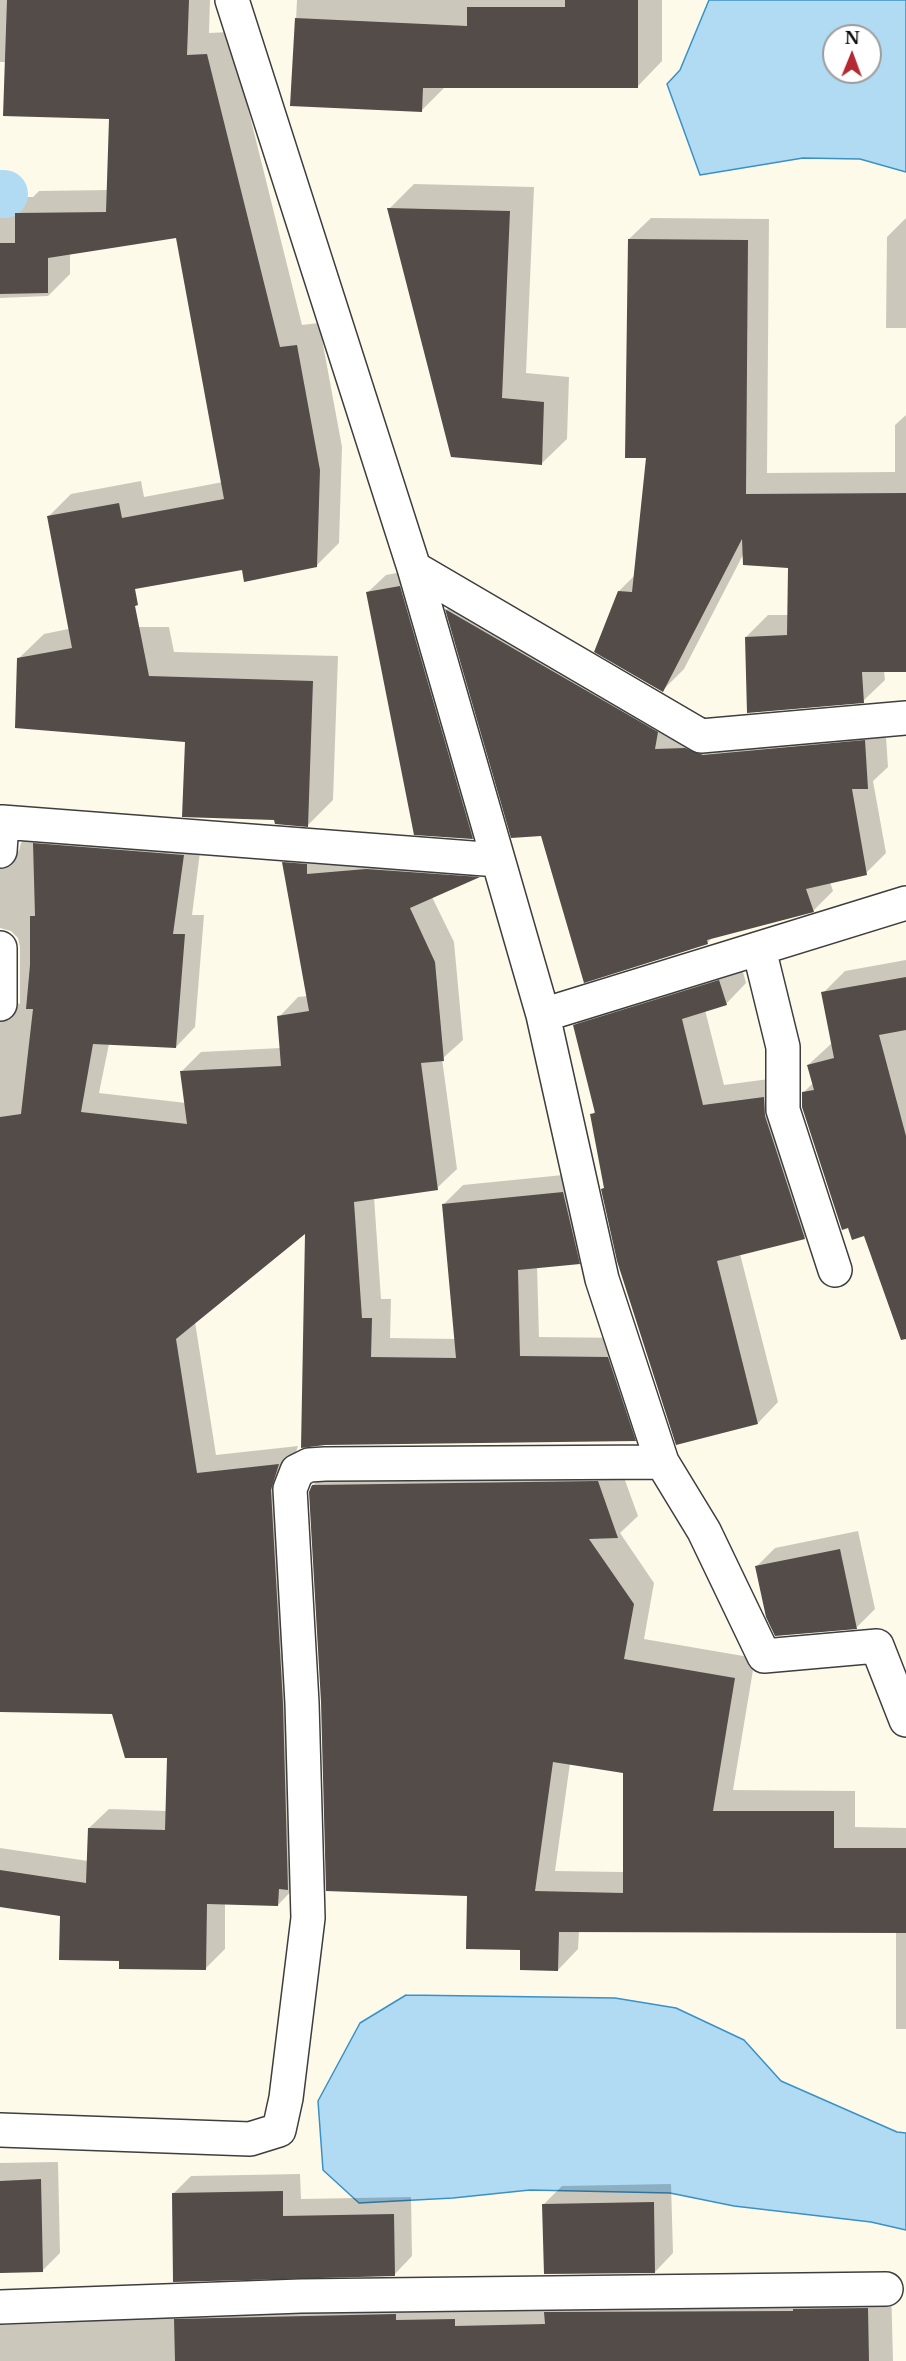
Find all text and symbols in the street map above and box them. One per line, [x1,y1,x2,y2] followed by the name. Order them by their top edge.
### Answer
[822,24,882,84] north arrow
[845,28,860,48] text: N

